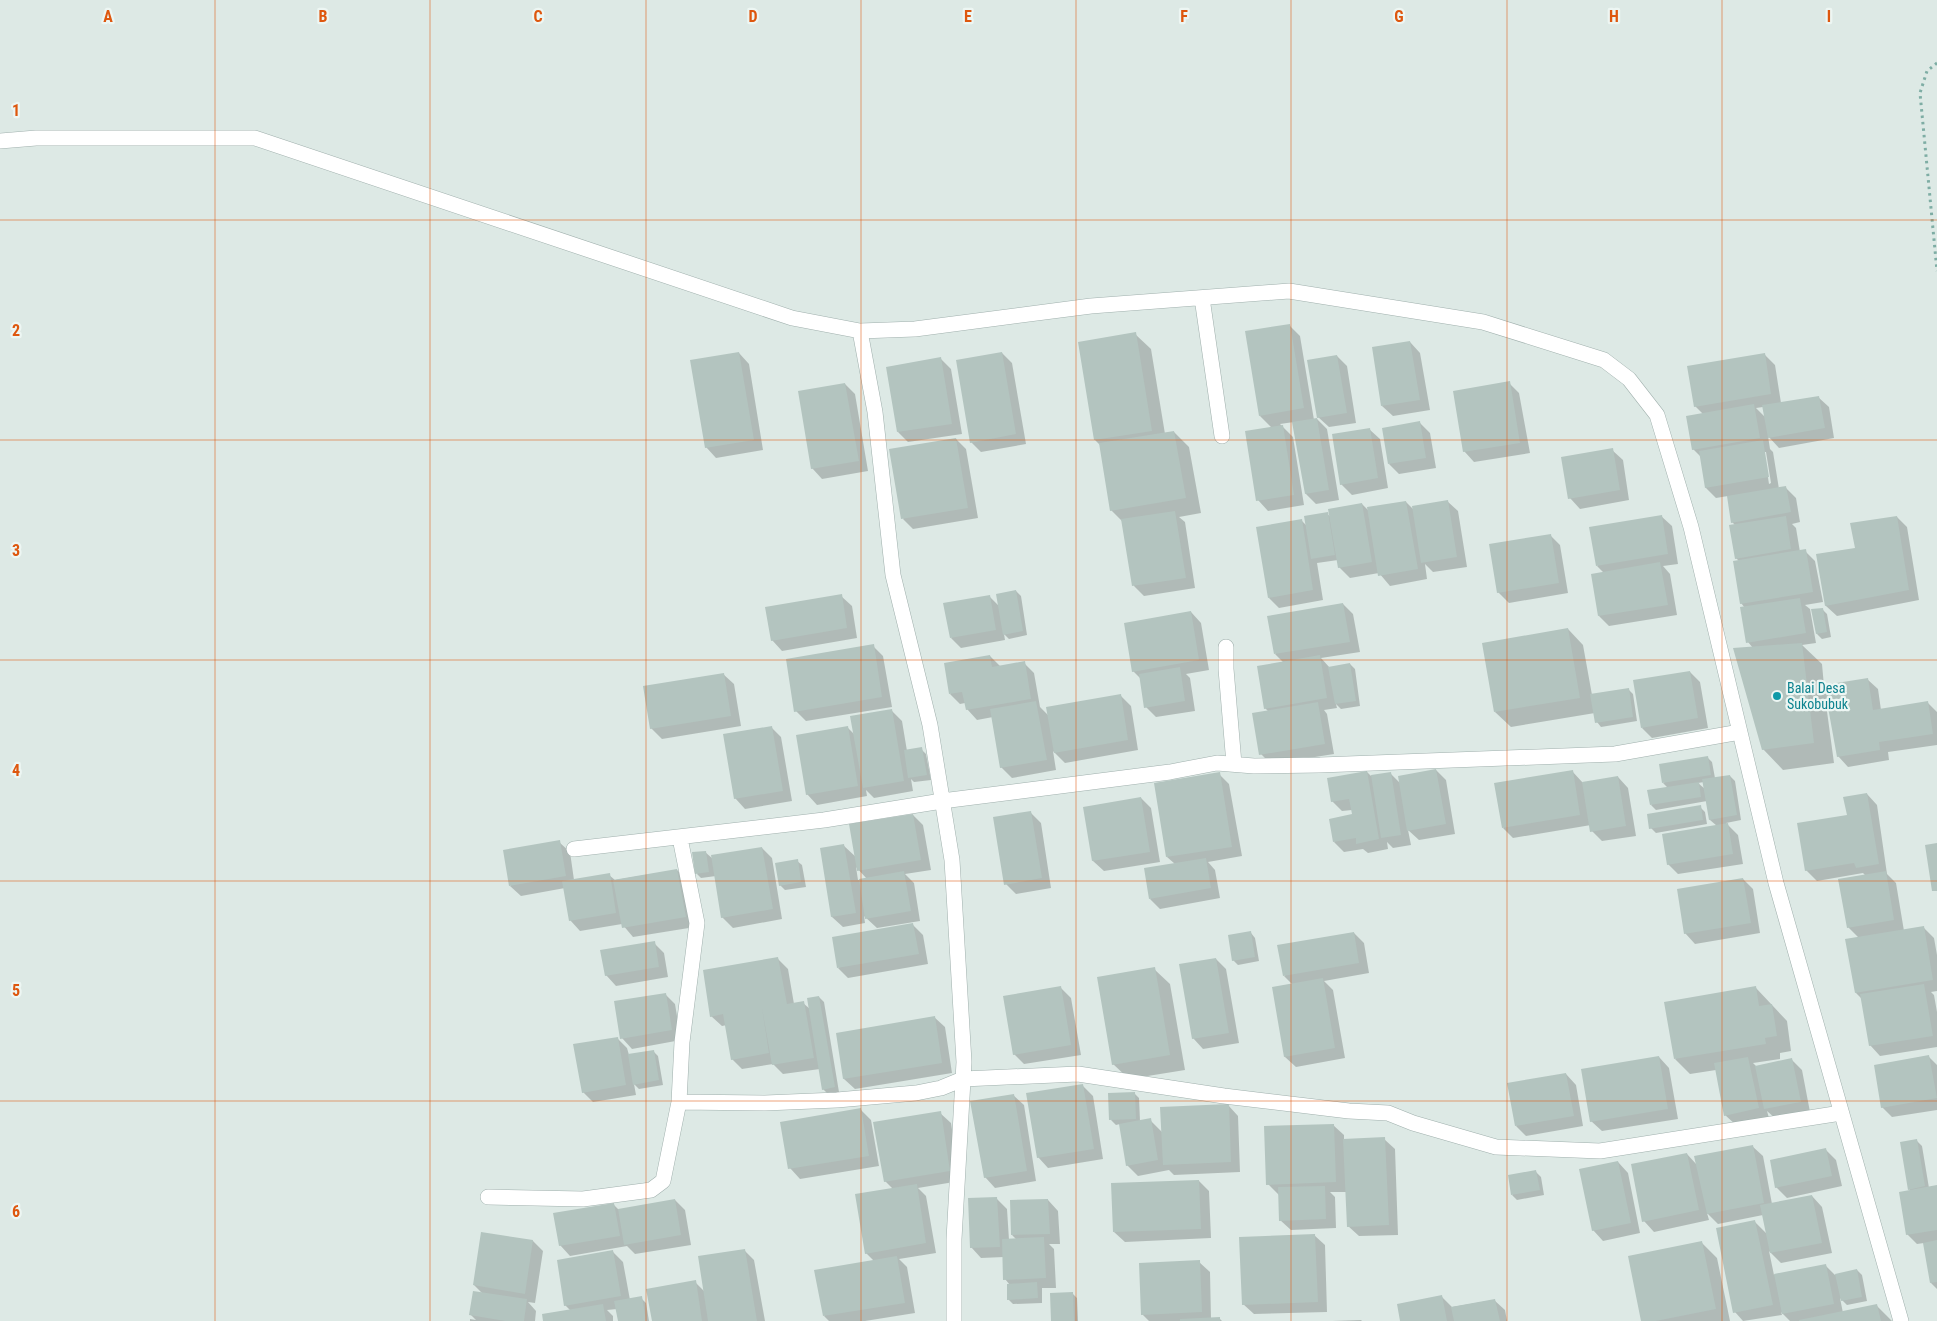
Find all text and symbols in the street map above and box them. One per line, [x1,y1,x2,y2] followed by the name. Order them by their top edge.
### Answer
[103,7,113,26] text: A
[319,7,328,26] text: B
[533,7,543,26] text: C
[748,7,758,26] text: D
[964,7,972,26] text: E
[1180,7,1188,26] text: F
[1394,7,1404,26] text: G
[1609,7,1619,26] text: H
[1827,7,1831,26] text: I
[12,101,20,120] text: 1
[12,321,20,340] text: 2
[12,541,20,560] text: 3
[1787,680,1849,712] place label: Balai Desa Sukobubuk
[1771,690,1783,702] marker: Balai Desa Sukobubuk
[12,761,20,780] text: 4
[12,981,20,1000] text: 5
[12,1202,20,1221] text: 6

